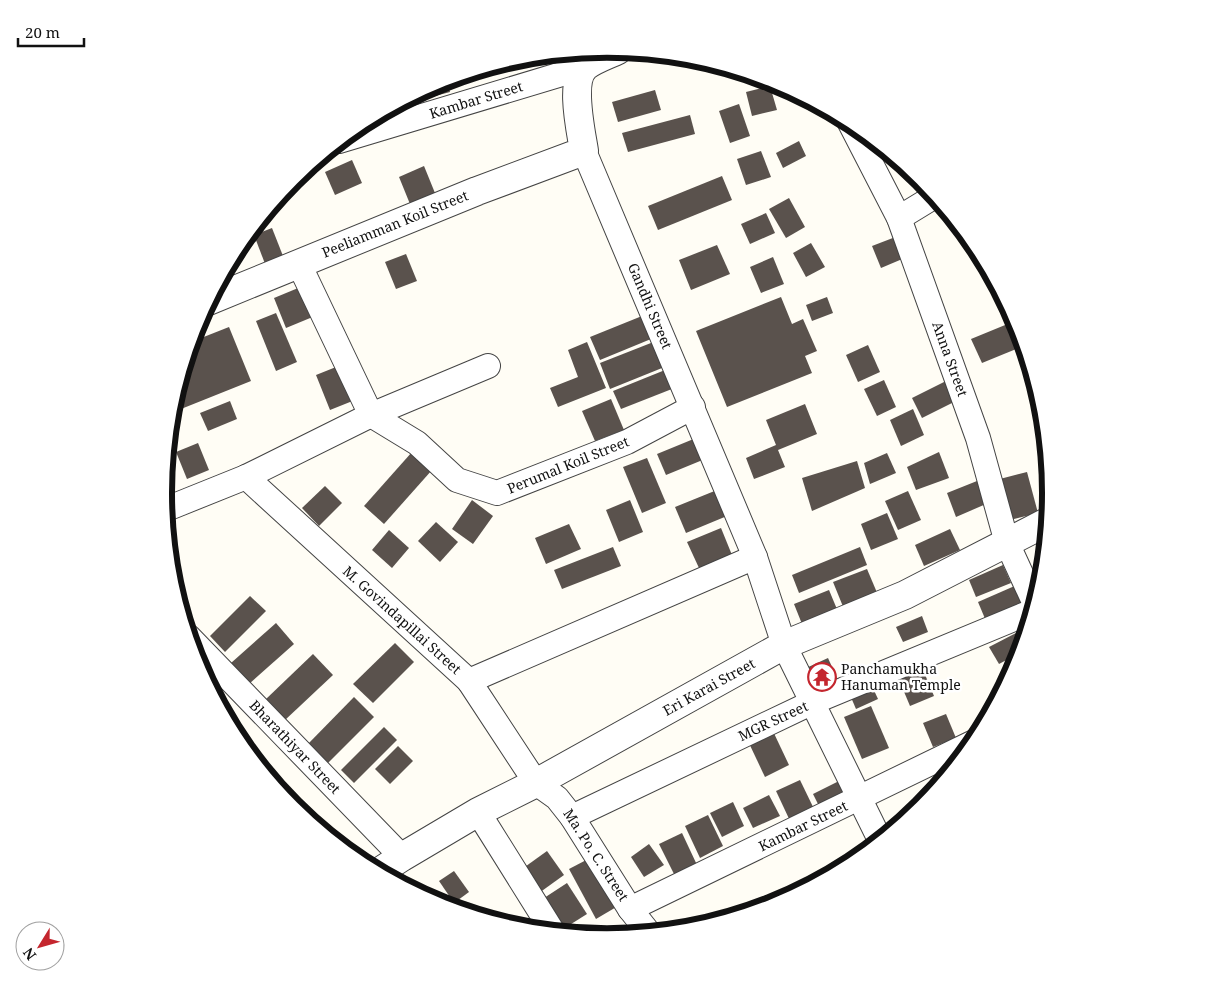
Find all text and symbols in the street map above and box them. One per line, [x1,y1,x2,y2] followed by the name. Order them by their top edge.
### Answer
[18,15,84,47] scale bar
[25,22,60,42] text: 20 m
[427,76,525,123] street label: Kambar Street
[319,185,471,262] street label: Peeliamman Koil Street
[624,260,677,352] street label: Gandhi Street
[928,319,973,399] street label: Anna Street
[504,431,632,498] street label: Perumal Koil Street
[339,561,466,678] street label: M. Govindapillai Street
[659,653,758,720] street label: Eri Karai Street
[841,659,961,694] place label: Panchamukha Hanuman Temple
[807,662,837,692] temple icon: Panchamukha Hanuman Temple
[246,696,345,798] street label: Bharathiyar Street
[735,696,811,745] street label: MGR Street
[755,796,850,855] street label: Kambar Street
[559,805,633,905] street label: Ma. Po. C. Street
[15,921,65,971] north arrow
[18,944,40,964] text: N

